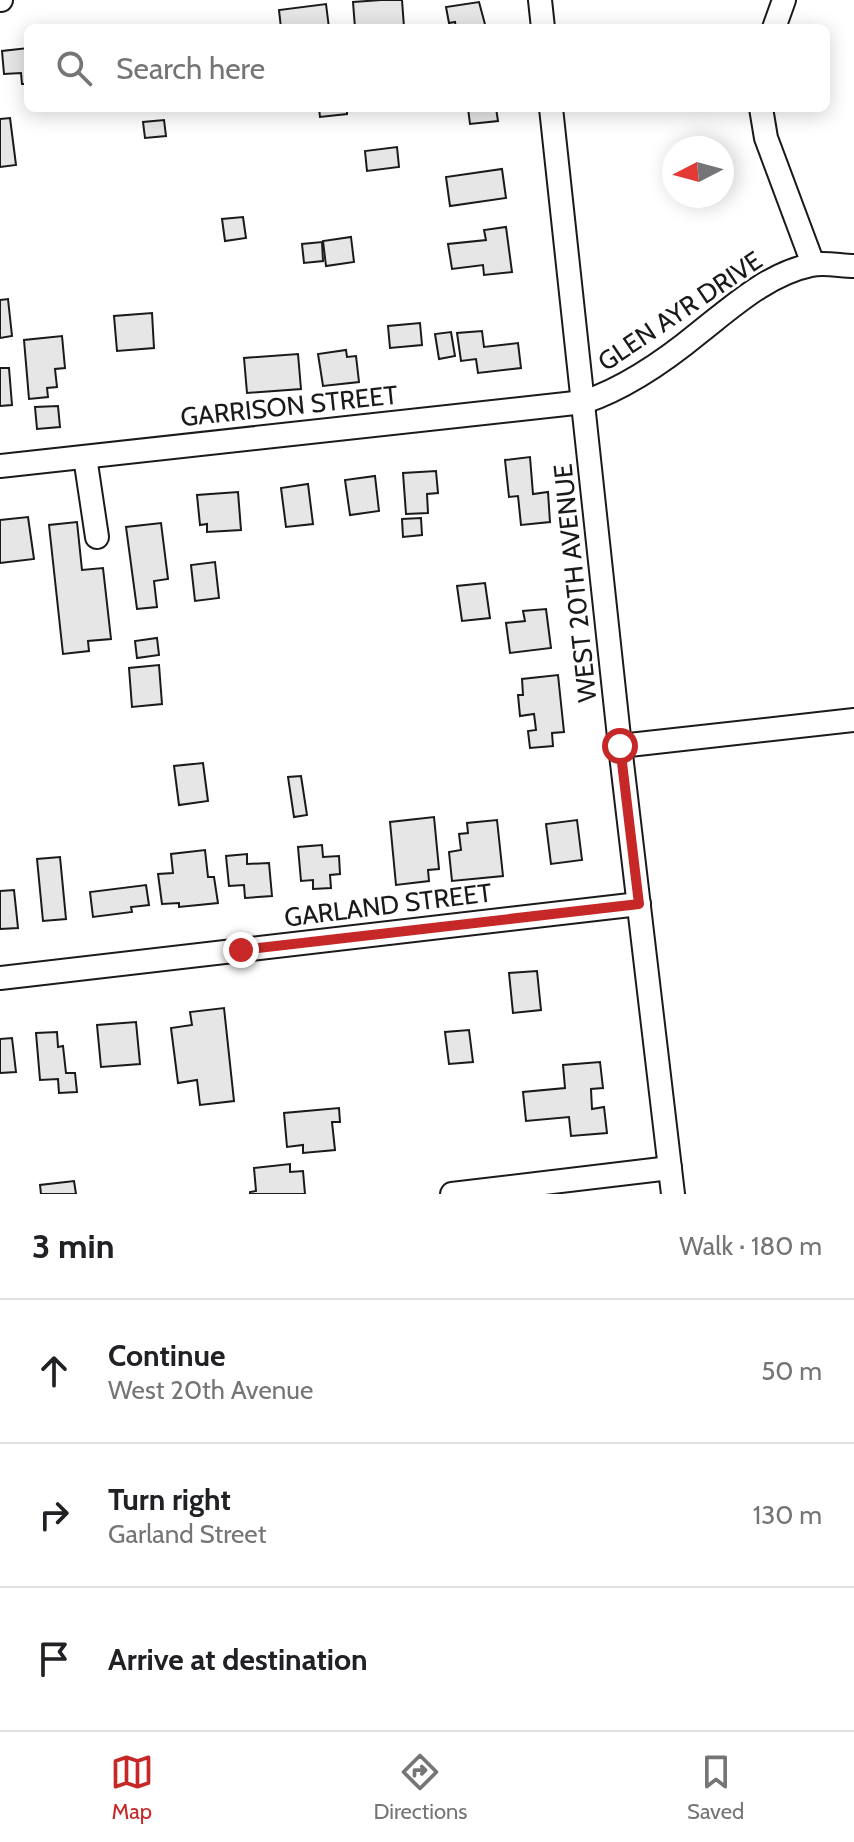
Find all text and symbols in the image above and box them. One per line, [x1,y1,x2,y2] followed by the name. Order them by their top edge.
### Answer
[24,24,830,112] search box
[52,46,96,90] icon: search
[116,50,265,87] text: Search here
[662,136,734,208] north arrow
[592,244,768,378] street label: GLEN AYR DRIVE
[179,379,399,433] street label: GARRISON STREET
[547,462,603,704] street label: WEST 20TH AVENUE
[602,728,638,764] route start
[282,876,494,934] street label: GARLAND STREET
[223,932,259,968] route end
[32,1225,114,1267] text: 3 min
[679,1230,822,1262] text: Walk · 180 m
[108,1337,225,1374] text: Continue
[32,1349,76,1393] icon: ahead
[761,1355,822,1387] text: 50 m
[108,1374,313,1406] text: West 20th Avenue
[108,1481,231,1518] text: Turn right
[32,1493,76,1537] icon: right
[753,1499,822,1531] text: 130 m
[108,1518,266,1550] text: Garland Street
[32,1637,76,1681] icon: arrive
[108,1641,368,1678] text: Arrive at destination
[110,1750,154,1825] tab: Map
[373,1750,467,1825] tab: Directions
[687,1750,744,1825] tab: Saved

